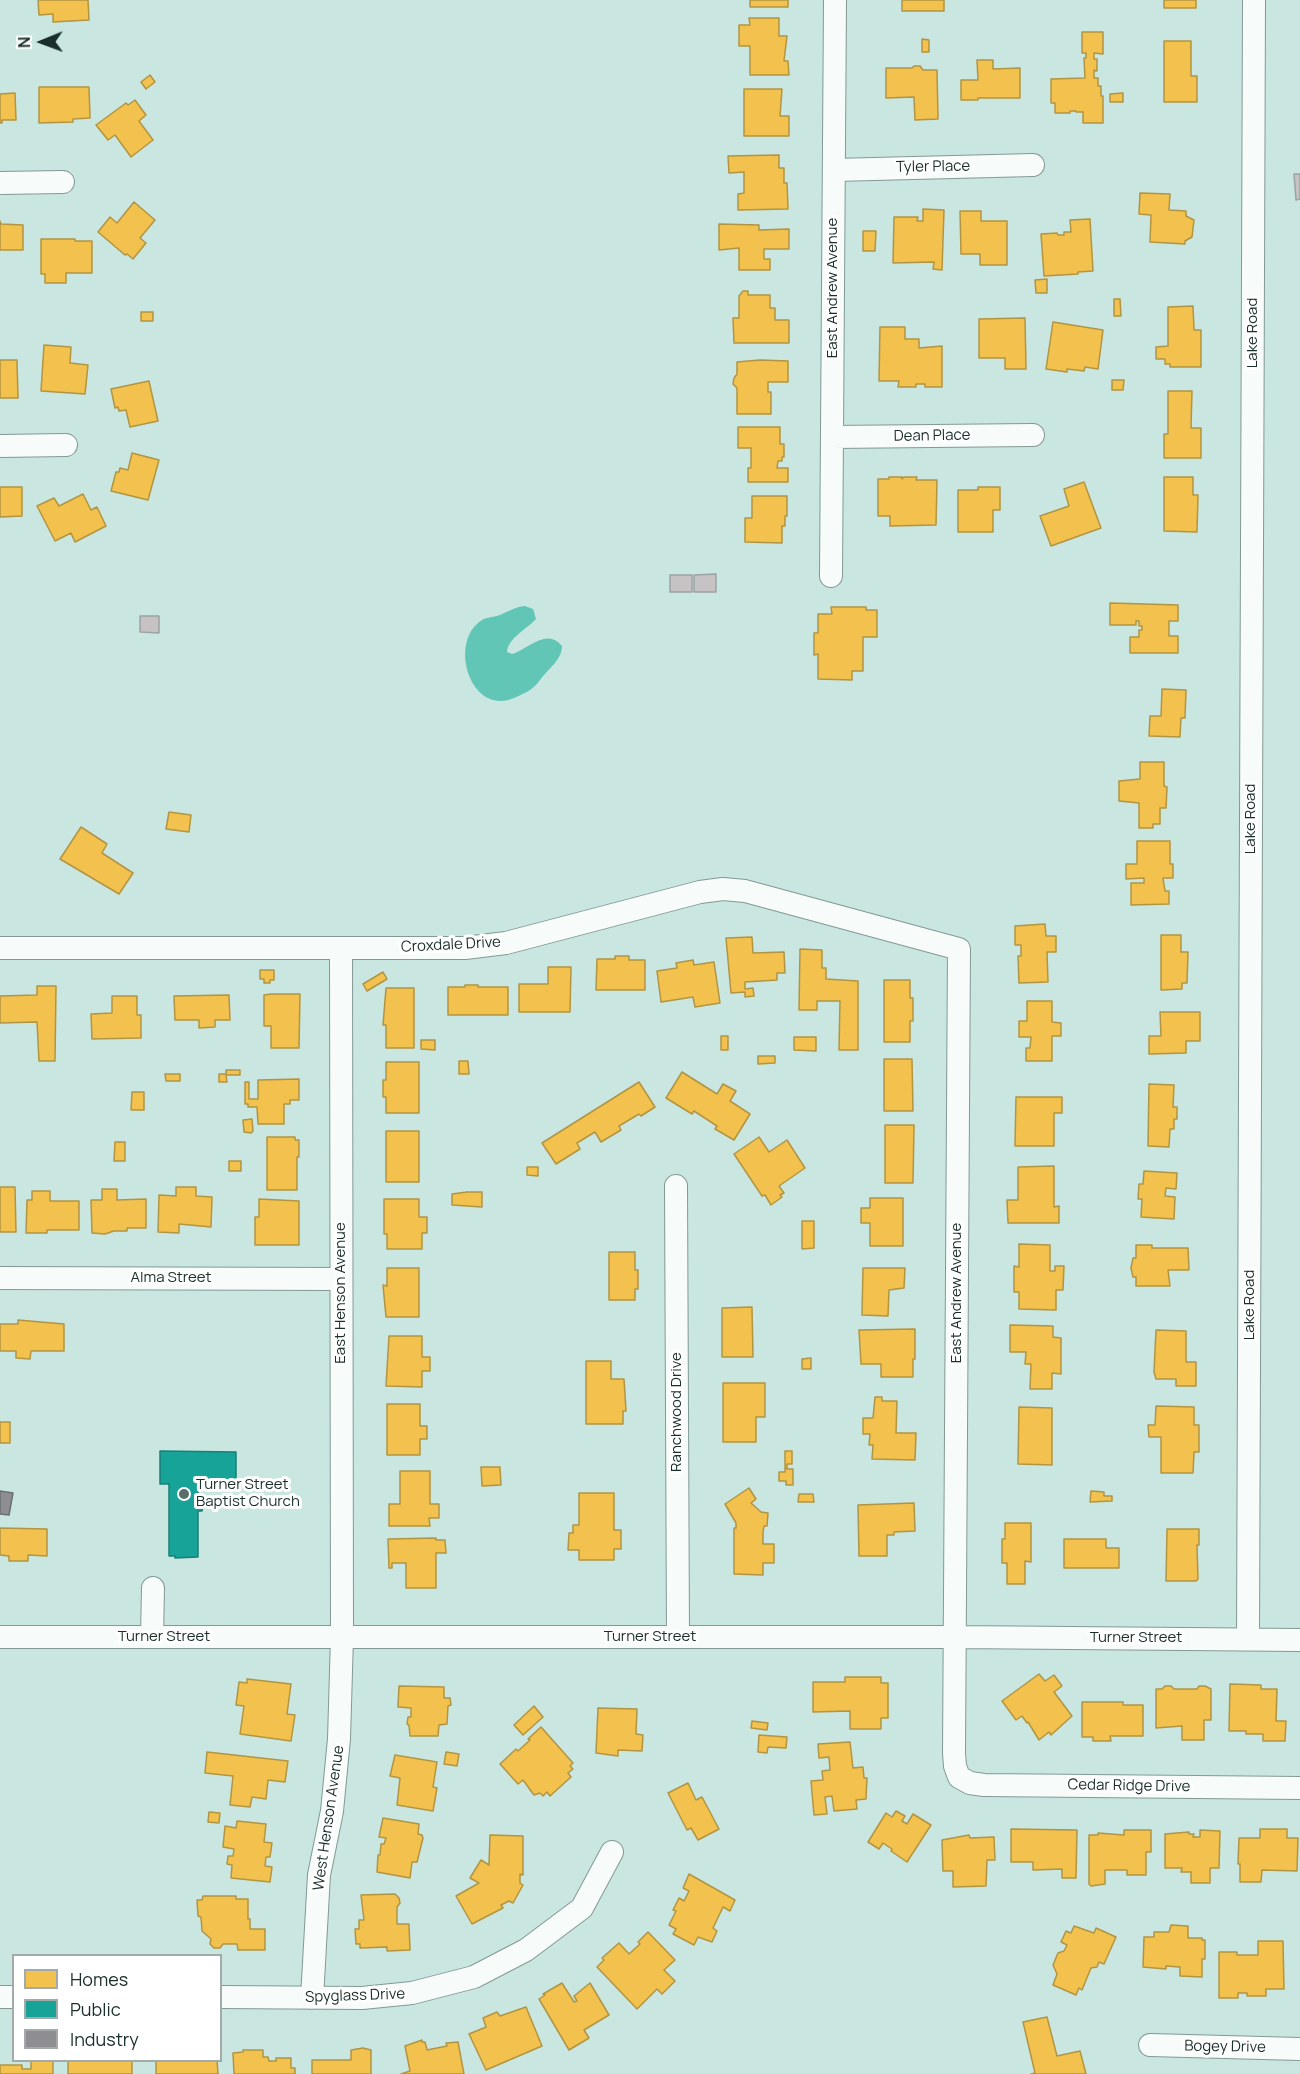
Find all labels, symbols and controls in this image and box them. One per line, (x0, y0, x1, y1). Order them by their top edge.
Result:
north arrow (12, 12, 72, 72)
text: N (13, 36, 35, 48)
street label: Tyler Place (896, 157, 970, 177)
street label: East Andrew Avenue (824, 218, 842, 358)
street label: Lake Road (1244, 298, 1262, 368)
street label: Dean Place (894, 426, 970, 446)
street label: Lake Road (1242, 784, 1260, 854)
street label: Croxdale Drive (401, 933, 501, 957)
street label: East Henson Avenue (332, 1222, 350, 1364)
street label: East Andrew Avenue (948, 1223, 966, 1363)
street label: Alma Street (130, 1269, 212, 1287)
street label: Lake Road (1241, 1270, 1259, 1340)
street label: Ranchwood Drive (668, 1352, 686, 1472)
place label: Turner Street Baptist Church (196, 1476, 300, 1511)
marker: Turner Street Baptist Church (177, 1487, 191, 1501)
street label: Turner Street (118, 1628, 210, 1646)
street label: Turner Street (604, 1628, 696, 1646)
street label: Turner Street (1090, 1629, 1182, 1647)
street label: West Henson Avenue (310, 1744, 348, 1892)
street label: Cedar Ridge Drive (1068, 1776, 1190, 1796)
legend (12, 1954, 222, 2062)
text: Homes (70, 1967, 128, 1991)
street label: Spyglass Drive (305, 1985, 405, 2007)
text: Public (70, 1997, 121, 2021)
text: Industry (70, 2027, 139, 2051)
street label: Bogey Drive (1184, 2037, 1266, 2057)

